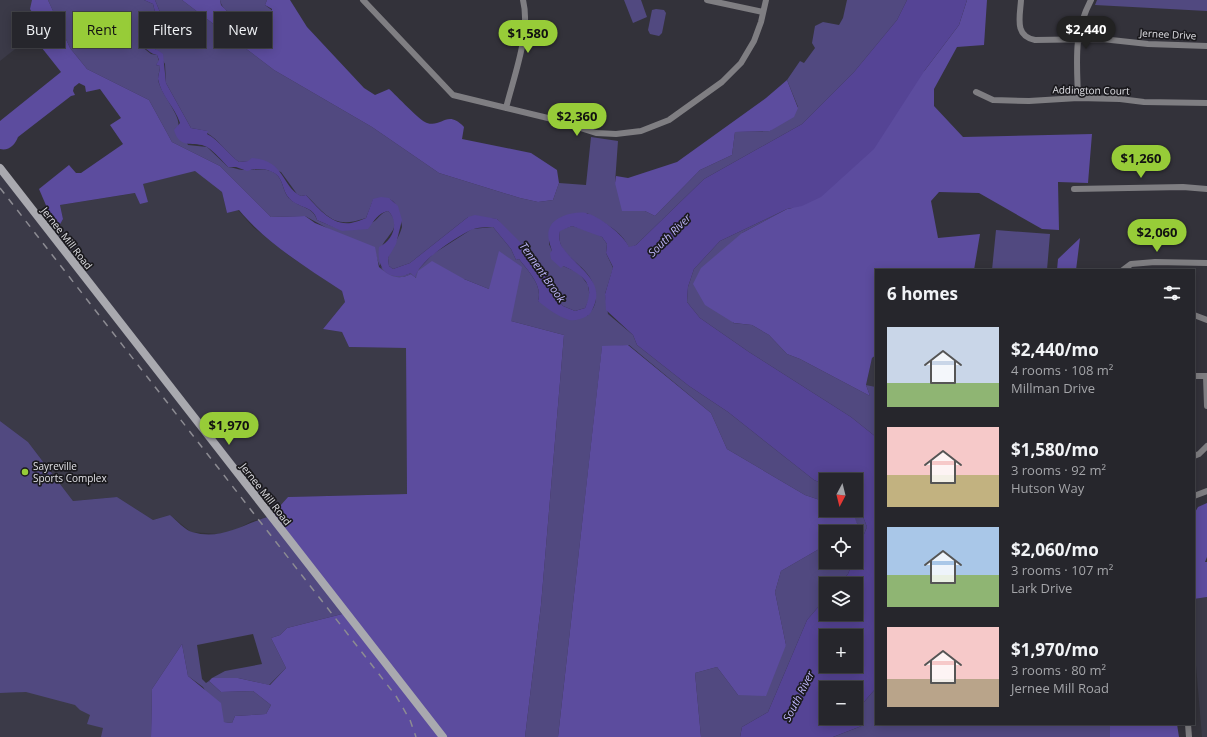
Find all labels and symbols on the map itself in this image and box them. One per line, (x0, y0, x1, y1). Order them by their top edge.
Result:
pin: $2,440 (1053, 16, 1119, 50)
pin: $1,580 (495, 20, 561, 54)
street label: Jernee Drive (1138, 25, 1197, 42)
street label: Addington Court (1052, 82, 1130, 98)
pin: $2,360 (544, 103, 610, 137)
pin: $1,260 (1108, 145, 1174, 179)
street label: Jernee Mill Road (38, 203, 96, 272)
water label: South River (644, 210, 694, 260)
pin: $2,060 (1124, 219, 1190, 253)
water label: Tennent Brook (517, 239, 570, 306)
pin: $1,970 (196, 412, 262, 446)
place label: Sayreville Sports Complex (33, 459, 107, 485)
street label: Jernee Mill Road (237, 459, 295, 528)
marker: Sayreville Sports Complex (20, 467, 30, 477)
north arrow (819, 473, 863, 517)
water label: South River (779, 668, 817, 724)

